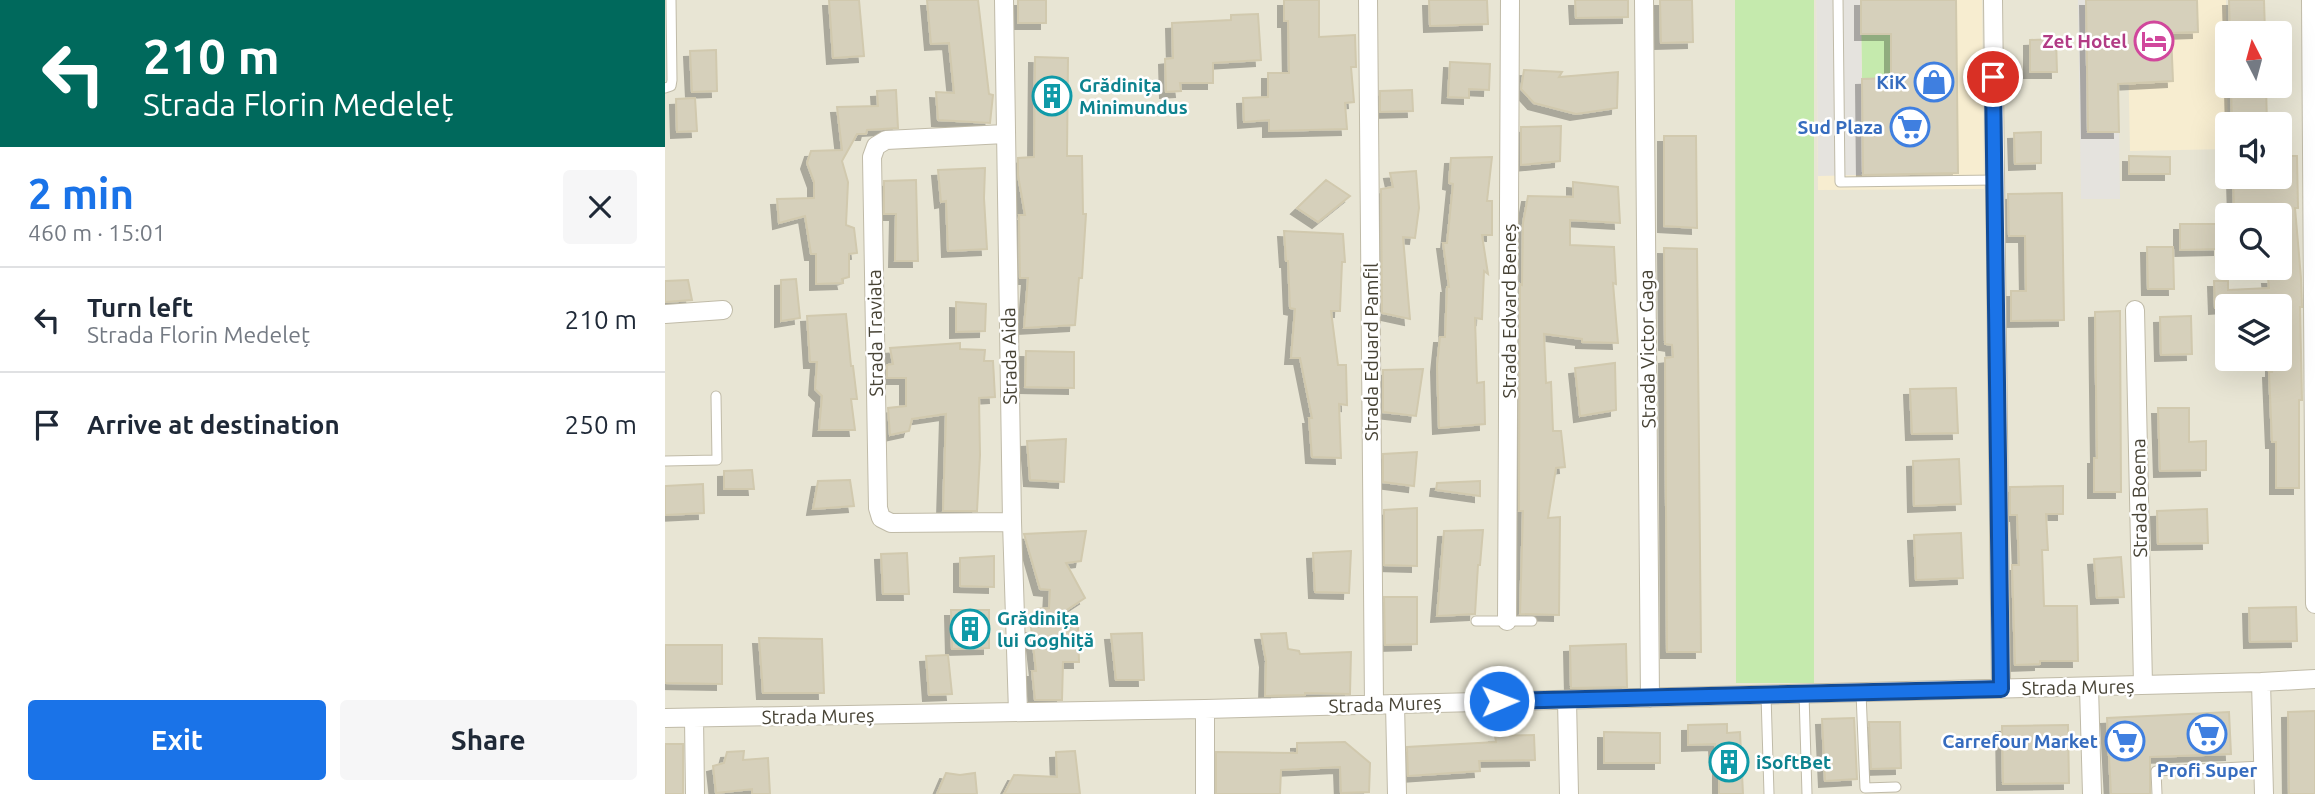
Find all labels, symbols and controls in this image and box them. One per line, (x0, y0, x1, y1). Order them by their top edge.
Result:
hotel icon: Zet Hotel (2133, 20, 2175, 62)
north arrow (2215, 21, 2293, 98)
map controls (2215, 21, 2292, 371)
icon: left (28, 28, 119, 119)
text: 210 m (143, 28, 280, 83)
place label: Zet Hotel (2042, 30, 2127, 52)
pin (1963, 47, 2023, 107)
icon: arrive (1974, 58, 2012, 96)
shop icon: KiK (1913, 61, 1955, 103)
place label: KiK (1876, 71, 1907, 93)
place label: Grădinița Minimundus (1079, 74, 1188, 118)
building icon: Grădinița Minimundus (1031, 75, 1073, 117)
text: Strada Florin Medeleț (143, 86, 453, 122)
supermarket icon: Sud Plaza (1889, 106, 1931, 148)
button: sound (2215, 112, 2292, 189)
place label: Sud Plaza (1797, 116, 1883, 138)
text: 2 min (28, 170, 134, 217)
button: close (563, 170, 637, 244)
button: search (2215, 203, 2292, 280)
text: 460 m · 15:01 (28, 220, 166, 245)
street label: Strada Edvard Beneș (1498, 223, 1520, 399)
street label: Strada Eduard Pamfil (1360, 263, 1382, 441)
street label: Strada Traviata (863, 269, 887, 397)
street label: Strada Victor Gaga (1635, 269, 1659, 429)
text: Turn left (87, 293, 193, 322)
button: layers (2215, 294, 2292, 371)
icon: left (28, 301, 66, 339)
text: 210 m (565, 305, 637, 334)
street label: Strada Aida (997, 307, 1021, 405)
text: Strada Florin Medeleț (87, 322, 310, 347)
icon: arrive (28, 406, 66, 444)
text: Arrive at destination (87, 410, 340, 439)
text: 250 m (565, 410, 637, 439)
street label: Strada Boema (2127, 438, 2151, 558)
place label: Grădinița lui Goghiță (997, 607, 1094, 651)
building icon: Grădinița lui Goghiță (949, 608, 991, 650)
position arrow (1462, 664, 1536, 738)
street label: Strada Mureș (2021, 675, 2135, 699)
street label: Strada Mureș (1328, 691, 1442, 717)
button: Exit (28, 700, 326, 780)
button: Share (340, 700, 637, 780)
street label: Strada Mureș (761, 704, 875, 728)
supermarket icon: Profi Super (2186, 713, 2228, 755)
supermarket icon: Carrefour Market (2104, 720, 2146, 762)
place label: Carrefour Market (1942, 730, 2098, 752)
building icon: iSoftBet (1708, 741, 1750, 783)
place label: iSoftBet (1756, 751, 1831, 773)
place label: Profi Super (2157, 759, 2258, 781)

